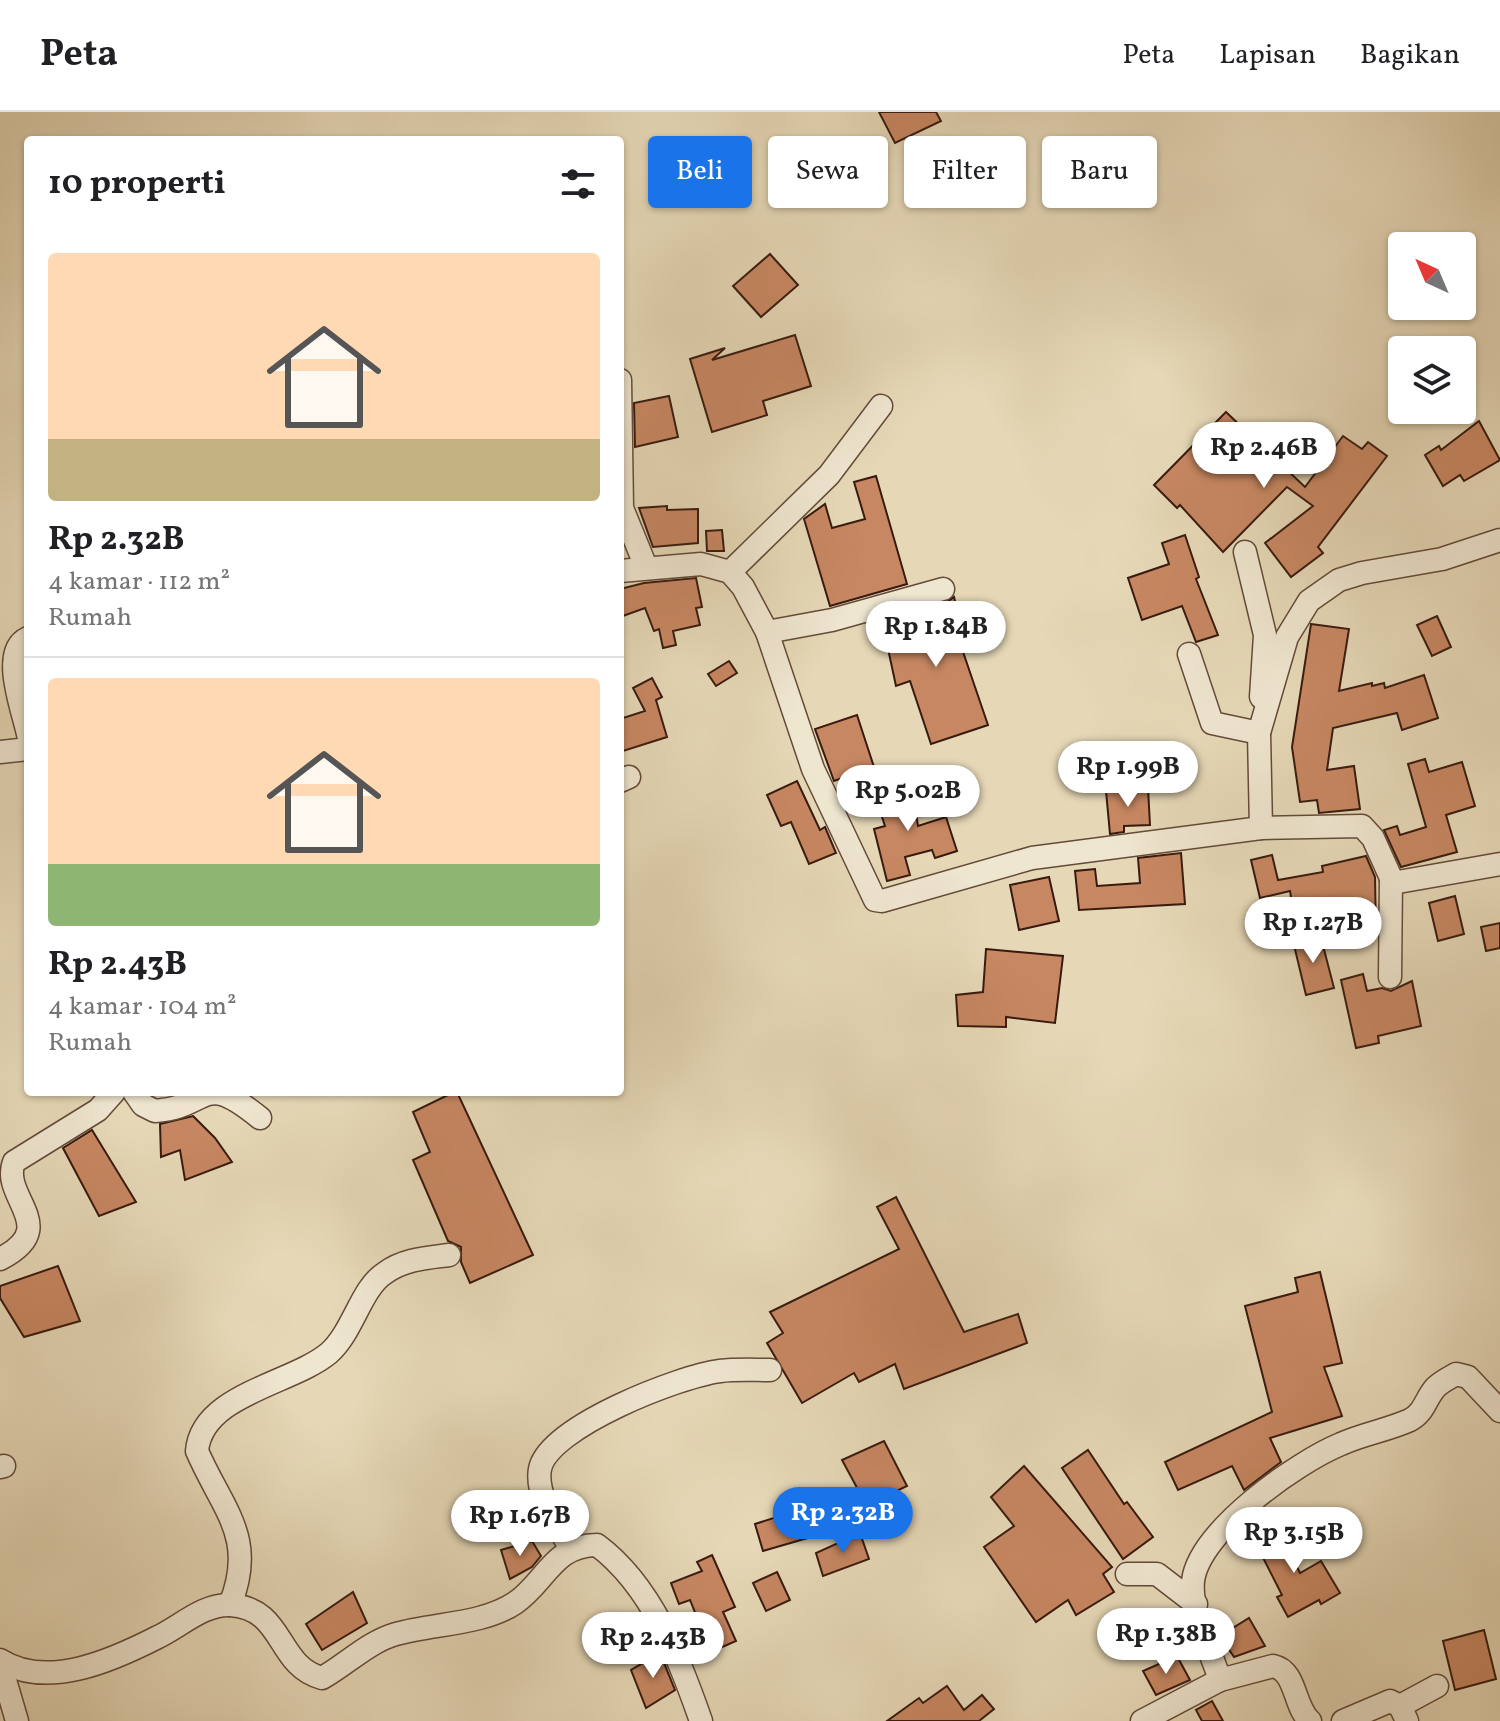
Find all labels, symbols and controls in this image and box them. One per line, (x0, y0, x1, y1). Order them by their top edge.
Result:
text: Peta (40, 29, 118, 82)
text: Peta (1122, 36, 1175, 75)
text: Lapisan (1219, 36, 1316, 75)
text: Bagikan (1360, 36, 1460, 75)
chip: Beli (648, 136, 752, 208)
chip: Sewa (768, 136, 888, 208)
chip: Filter (904, 136, 1026, 208)
chip: Baru (1042, 136, 1157, 208)
text: 10 properti (48, 161, 226, 208)
icon: filters (556, 162, 600, 206)
north arrow (1388, 232, 1476, 320)
map controls (1388, 232, 1476, 424)
icon: home (252, 305, 396, 449)
button: layers (1388, 336, 1476, 424)
pin: Rp 2.46B (1181, 422, 1347, 490)
text: Rp 2.46B (1210, 430, 1318, 466)
text: Rp 2.32B (48, 517, 185, 564)
text: 4 kamar · 112 m² (48, 564, 230, 600)
text: Rumah (48, 600, 132, 636)
pin: Rp 1.84B (853, 601, 1019, 669)
text: Rp 1.84B (884, 609, 988, 645)
icon: home (252, 730, 396, 874)
pin: Rp 1.99B (1045, 741, 1211, 809)
text: Rp 1.99B (1076, 749, 1180, 785)
pin: Rp 5.02B (825, 765, 991, 833)
text: Rp 5.02B (855, 773, 961, 809)
pin: Rp 1.27B (1230, 897, 1396, 965)
text: Rp 1.27B (1263, 905, 1363, 941)
text: Rp 2.43B (48, 942, 187, 989)
text: 4 kamar · 104 m² (48, 989, 237, 1025)
text: Rumah (48, 1025, 132, 1061)
pin: Rp 2.32B (760, 1487, 926, 1555)
pin: Rp 1.67B (437, 1490, 603, 1558)
text: Rp 2.32B (791, 1495, 895, 1531)
text: Rp 1.67B (469, 1498, 571, 1534)
pin: Rp 3.15B (1211, 1507, 1377, 1575)
text: Rp 3.15B (1244, 1515, 1344, 1551)
pin: Rp 1.38B (1083, 1608, 1249, 1676)
pin: Rp 2.43B (570, 1612, 736, 1680)
text: Rp 1.38B (1115, 1616, 1217, 1652)
text: Rp 2.43B (600, 1620, 706, 1656)

